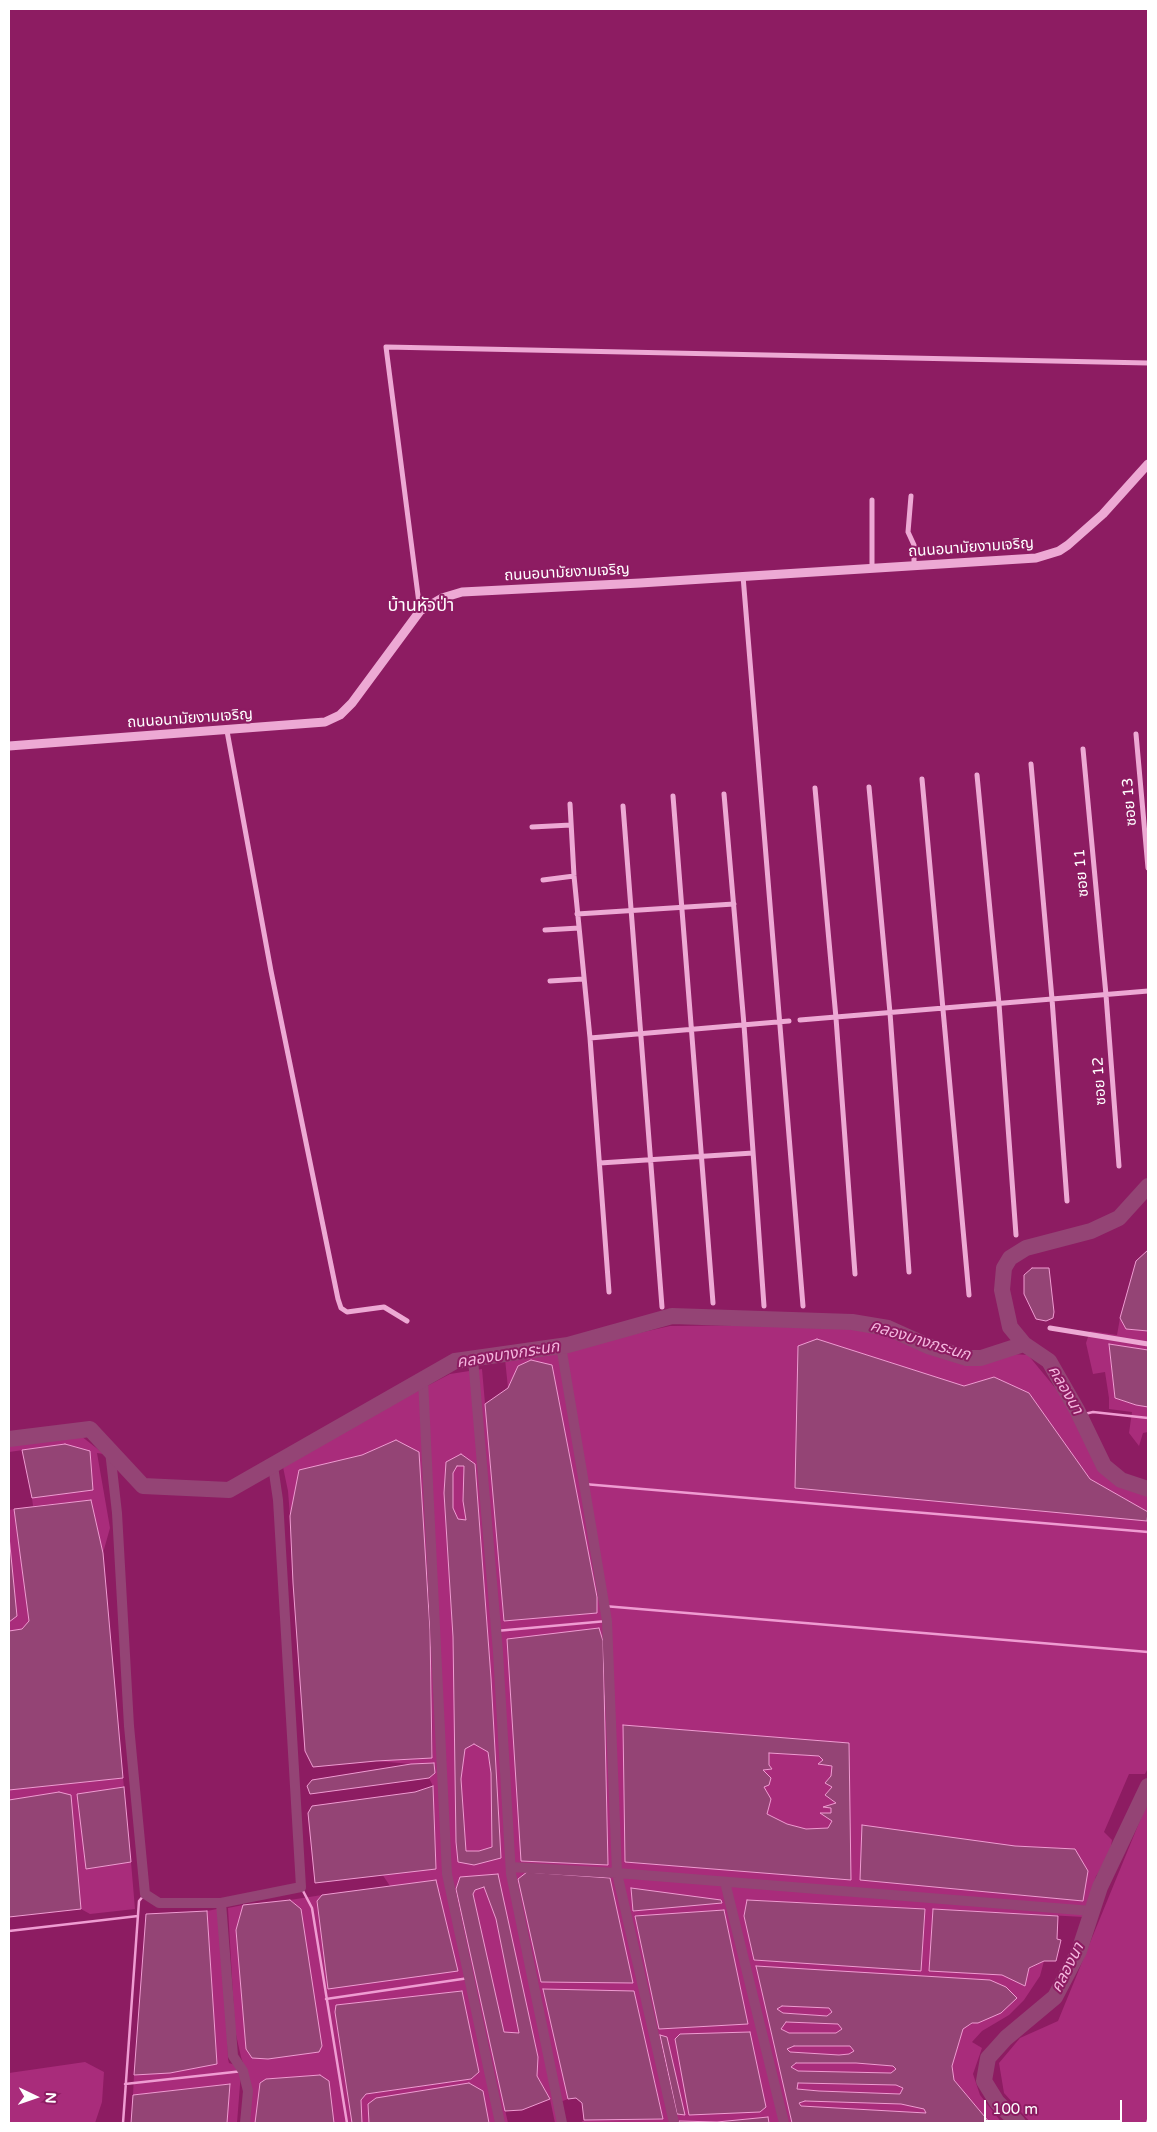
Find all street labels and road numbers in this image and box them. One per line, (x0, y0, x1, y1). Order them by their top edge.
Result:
street label: ถนนอนามัยงามเจริญ (908, 535, 1034, 561)
street label: ถนนอนามัยงามเจริญ (504, 561, 630, 585)
street label: ถนนอนามัยงามเจริญ (127, 706, 253, 732)
street label: ซอย 13 (1119, 777, 1141, 827)
street label: ซอย 11 (1071, 848, 1093, 898)
street label: ซอย 12 (1089, 1056, 1111, 1106)

